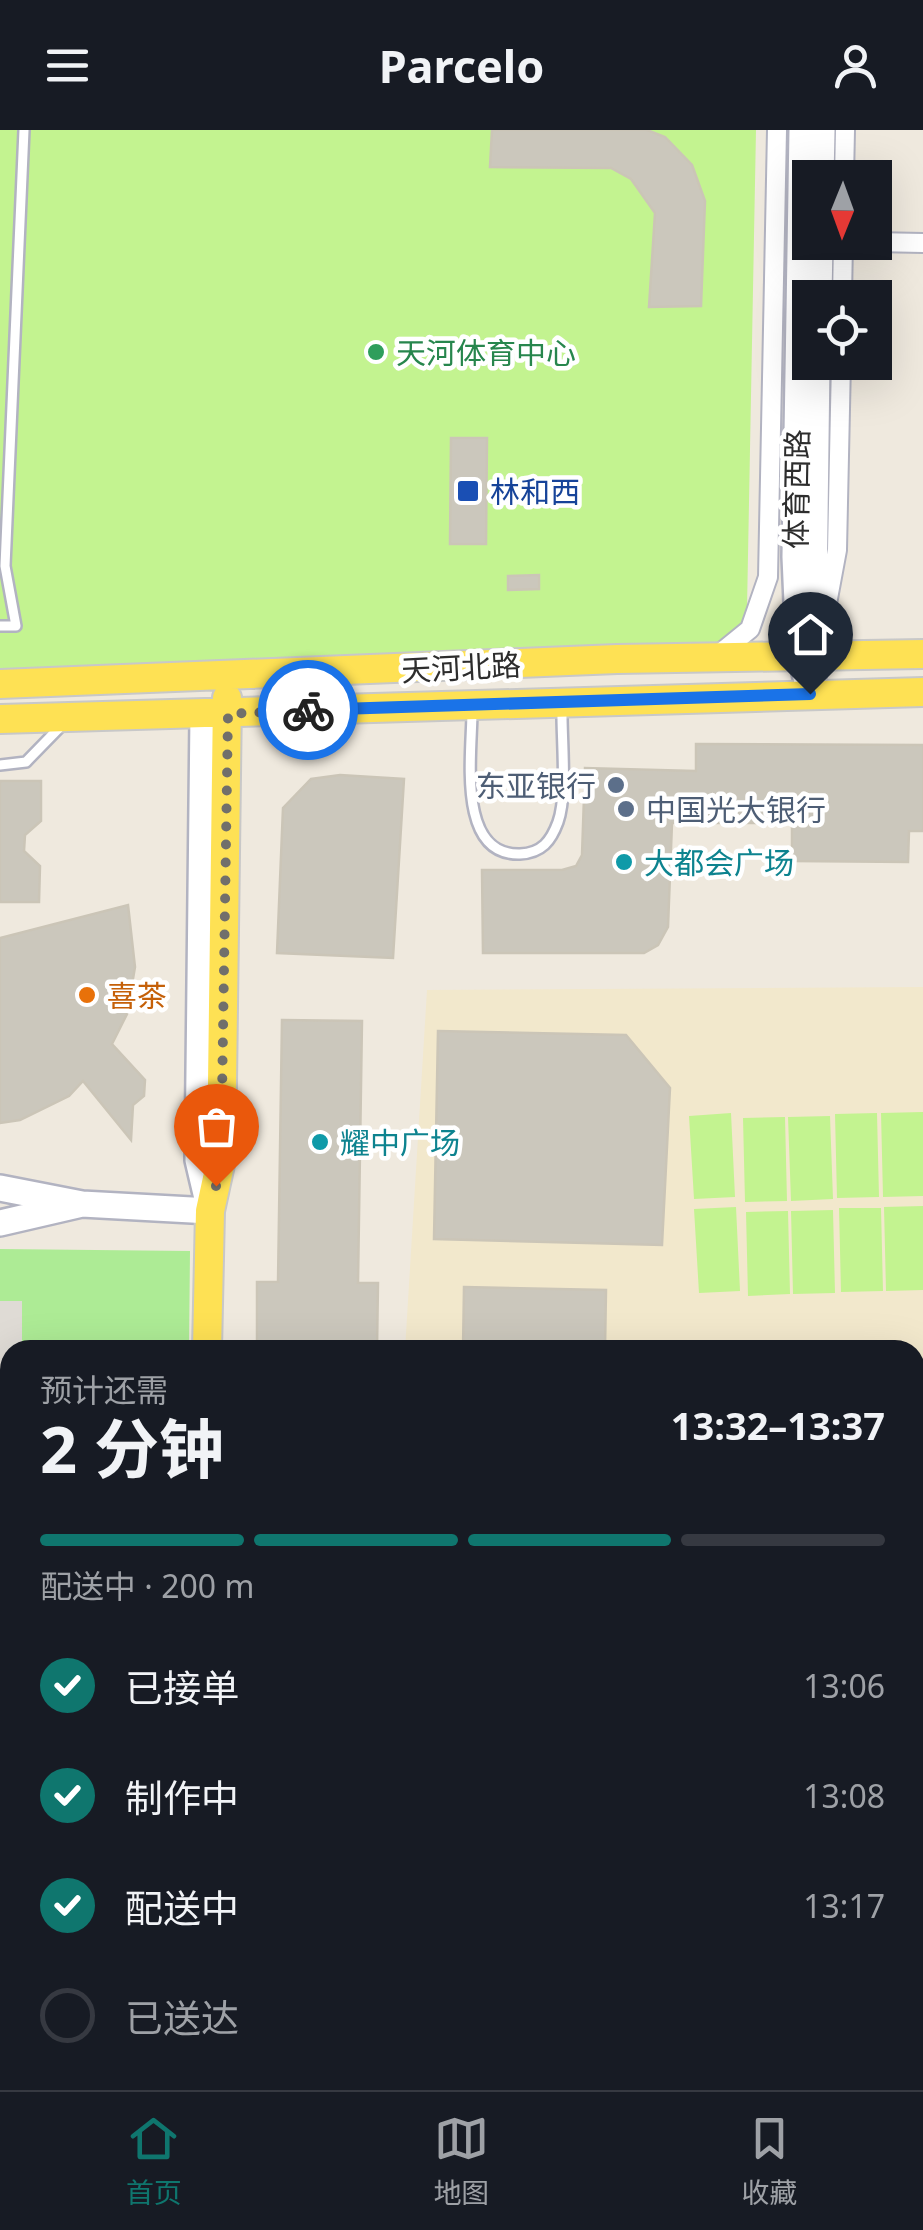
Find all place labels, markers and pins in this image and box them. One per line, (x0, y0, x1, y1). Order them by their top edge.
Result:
place label: 天河体育中心 (396, 332, 576, 373)
marker: 天河体育中心 (365, 341, 387, 363)
place label: 林和西 (490, 471, 580, 512)
marker: 林和西 (455, 478, 481, 504)
pin (768, 592, 853, 695)
place label: 东亚银行 (476, 765, 596, 806)
marker: 东亚银行 (605, 774, 627, 796)
place label: 中国光大银行 (646, 789, 826, 830)
marker: 中国光大银行 (615, 798, 637, 820)
place label: 大都会广场 (644, 842, 794, 883)
marker: 大都会广场 (613, 851, 635, 873)
place label: 喜茶 (107, 975, 167, 1016)
marker: 喜茶 (76, 984, 98, 1006)
pin (174, 1084, 259, 1187)
place label: 耀中广场 (340, 1122, 460, 1163)
marker: 耀中广场 (309, 1131, 331, 1153)

